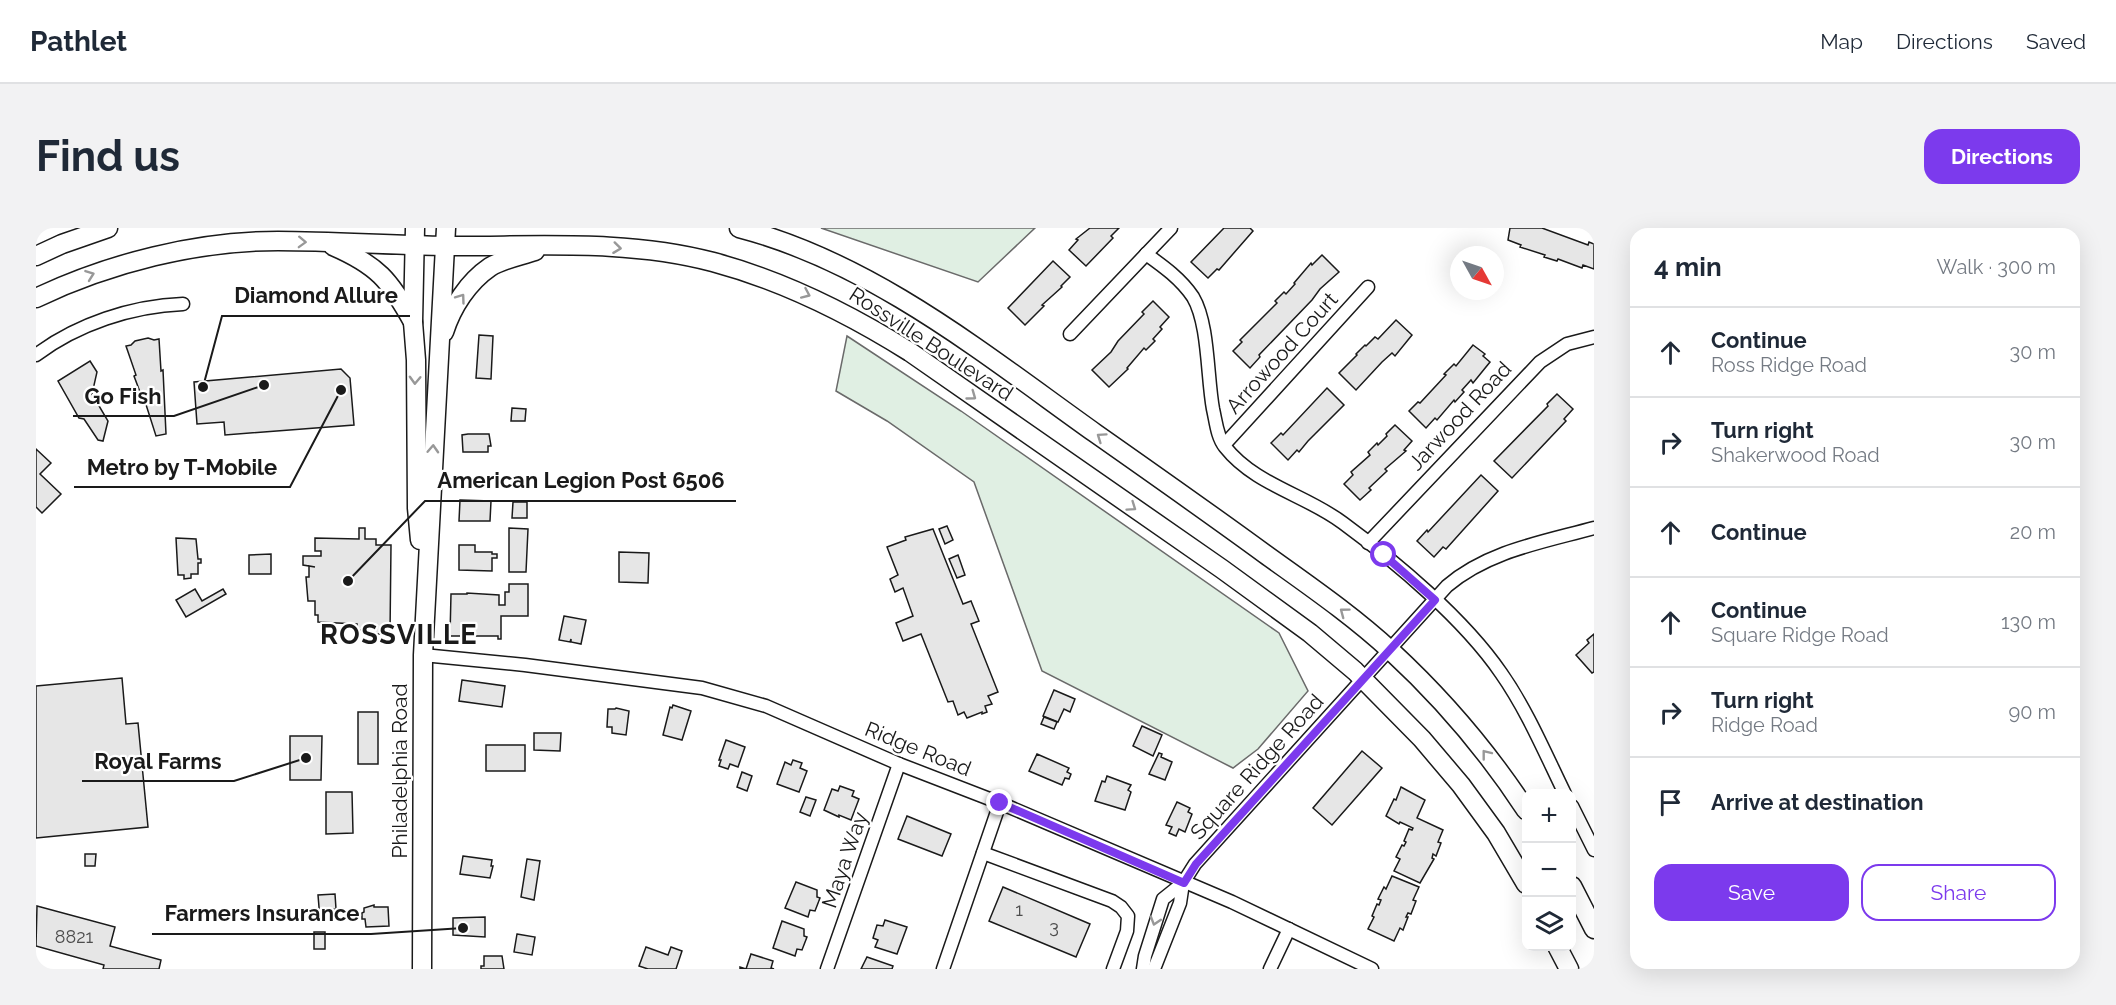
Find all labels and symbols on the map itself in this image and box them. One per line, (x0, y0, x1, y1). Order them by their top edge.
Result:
one-way arrow (297, 235, 306, 248)
one-way arrow (613, 241, 622, 254)
north arrow (1450, 246, 1504, 300)
one-way arrow (84, 270, 95, 283)
callout: Diamond Allure (222, 276, 410, 316)
street label: Rossville Boulevard (845, 281, 1018, 406)
text: Diamond Allure (234, 282, 398, 308)
one-way arrow (799, 287, 810, 299)
street label: Arrowood Court (1221, 287, 1343, 418)
one-way arrow (454, 293, 465, 304)
street label: Jarwood Road (1403, 356, 1516, 475)
callout: Go Fish (73, 376, 174, 416)
one-way arrow (409, 376, 422, 385)
text: Go Fish (85, 383, 161, 409)
one-way arrow (965, 389, 976, 400)
one-way arrow (1097, 433, 1108, 444)
one-way arrow (426, 445, 439, 454)
callout: Metro by T-Mobile (74, 447, 290, 487)
text: Metro by T-Mobile (87, 454, 277, 480)
callout: American Legion Post 6506 (425, 461, 736, 501)
text: American Legion Post 6506 (437, 467, 725, 493)
one-way arrow (1125, 500, 1136, 511)
route start (1370, 541, 1396, 567)
one-way arrow (1340, 609, 1351, 620)
district label: ROSSVILLE (320, 619, 478, 650)
street label: Philadelphia Road (387, 683, 412, 859)
street label: Square Ridge Road (1185, 689, 1328, 844)
street label: Ridge Road (861, 716, 975, 781)
callout: Royal Farms (82, 741, 234, 781)
text: Royal Farms (94, 748, 222, 774)
one-way arrow (1482, 750, 1493, 761)
route end (986, 789, 1012, 815)
street label: Maya Way (816, 809, 873, 911)
callout: Farmers Insurance (152, 894, 371, 934)
house number: 1 (1015, 899, 1023, 920)
text: Farmers Insurance (164, 900, 360, 926)
one-way arrow (1150, 915, 1162, 926)
house number: 3 (1049, 916, 1059, 937)
house number: 8821 (55, 926, 94, 947)

